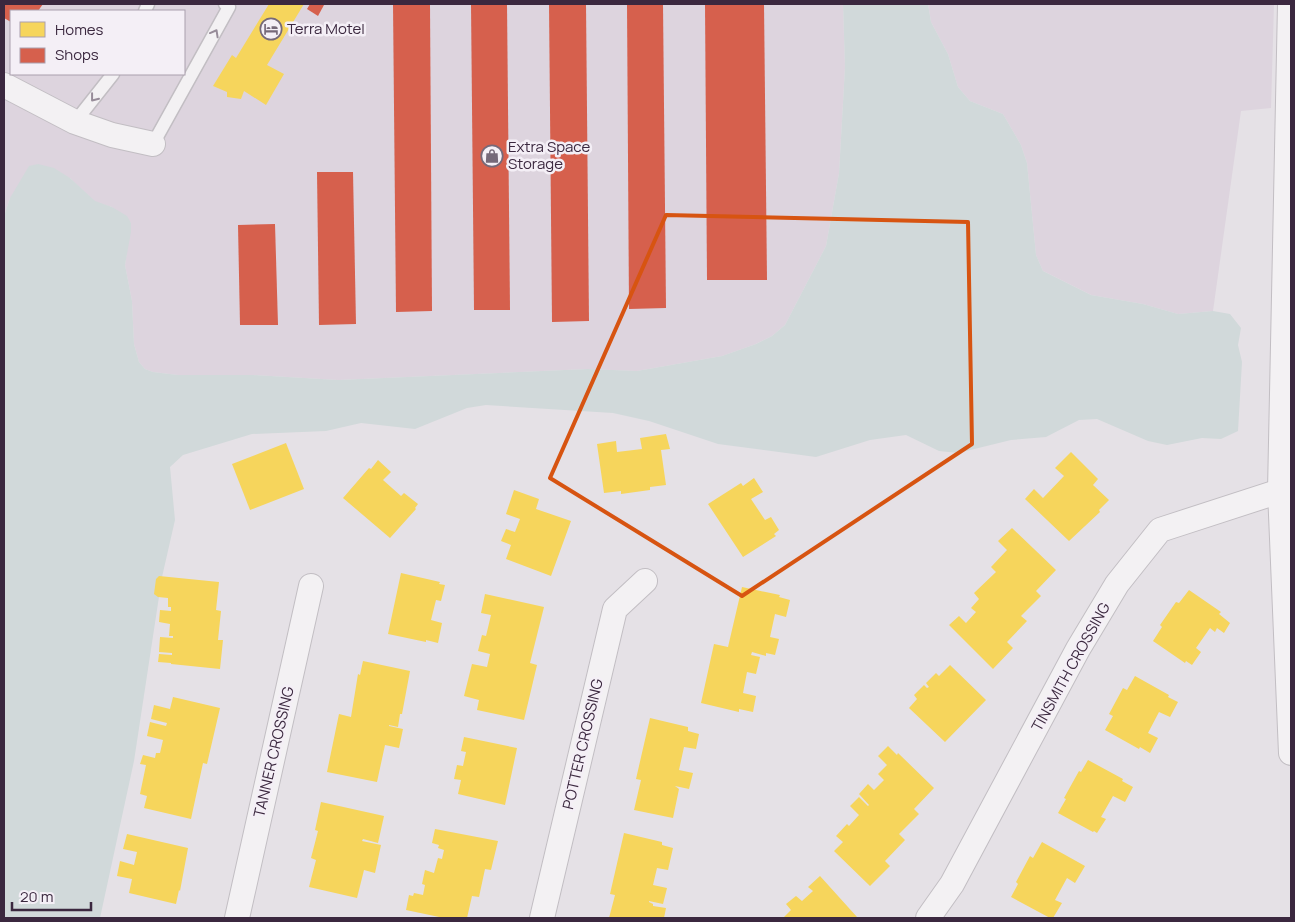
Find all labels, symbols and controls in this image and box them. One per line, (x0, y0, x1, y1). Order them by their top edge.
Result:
legend (10, 10, 185, 75)
hotel icon: Terra Motel (259, 17, 283, 41)
place label: Terra Motel (287, 18, 365, 39)
text: Homes (55, 19, 104, 40)
one-way arrow (208, 29, 218, 38)
text: Shops (55, 44, 99, 65)
one-way arrow (92, 92, 100, 101)
place label: Extra Space Storage (508, 136, 590, 174)
shop icon: Extra Space Storage (480, 144, 504, 168)
street label: TINSMITH CROSSING (1026, 598, 1115, 735)
street label: POTTER CROSSING (557, 676, 608, 811)
street label: TANNER CROSSING (248, 684, 299, 819)
scale bar (12, 880, 91, 912)
text: 20 m (20, 886, 53, 907)

